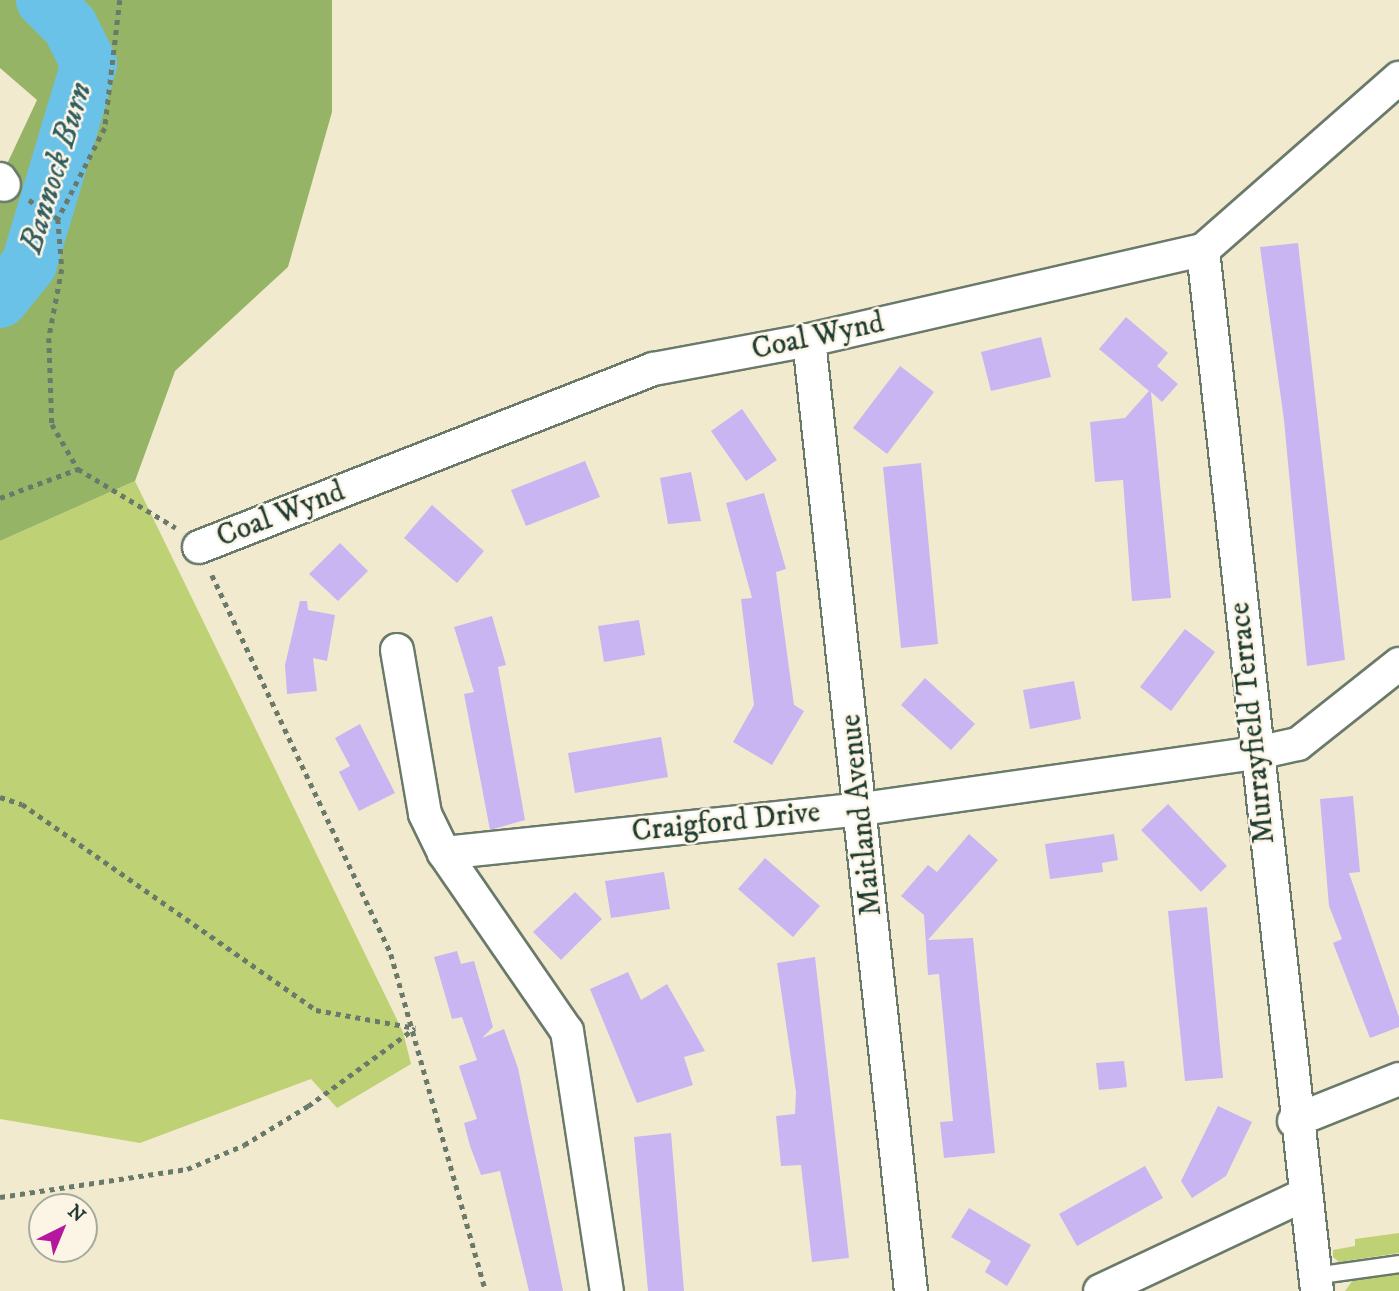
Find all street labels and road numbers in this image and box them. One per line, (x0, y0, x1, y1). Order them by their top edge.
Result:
street label: Coal Wynd (749, 305, 887, 369)
street label: Coal Wynd (212, 474, 350, 556)
street label: Murrayfield Terrace (1222, 600, 1284, 846)
street label: Maitland Avenue (834, 712, 890, 918)
street label: Craigford Drive (630, 795, 822, 851)

